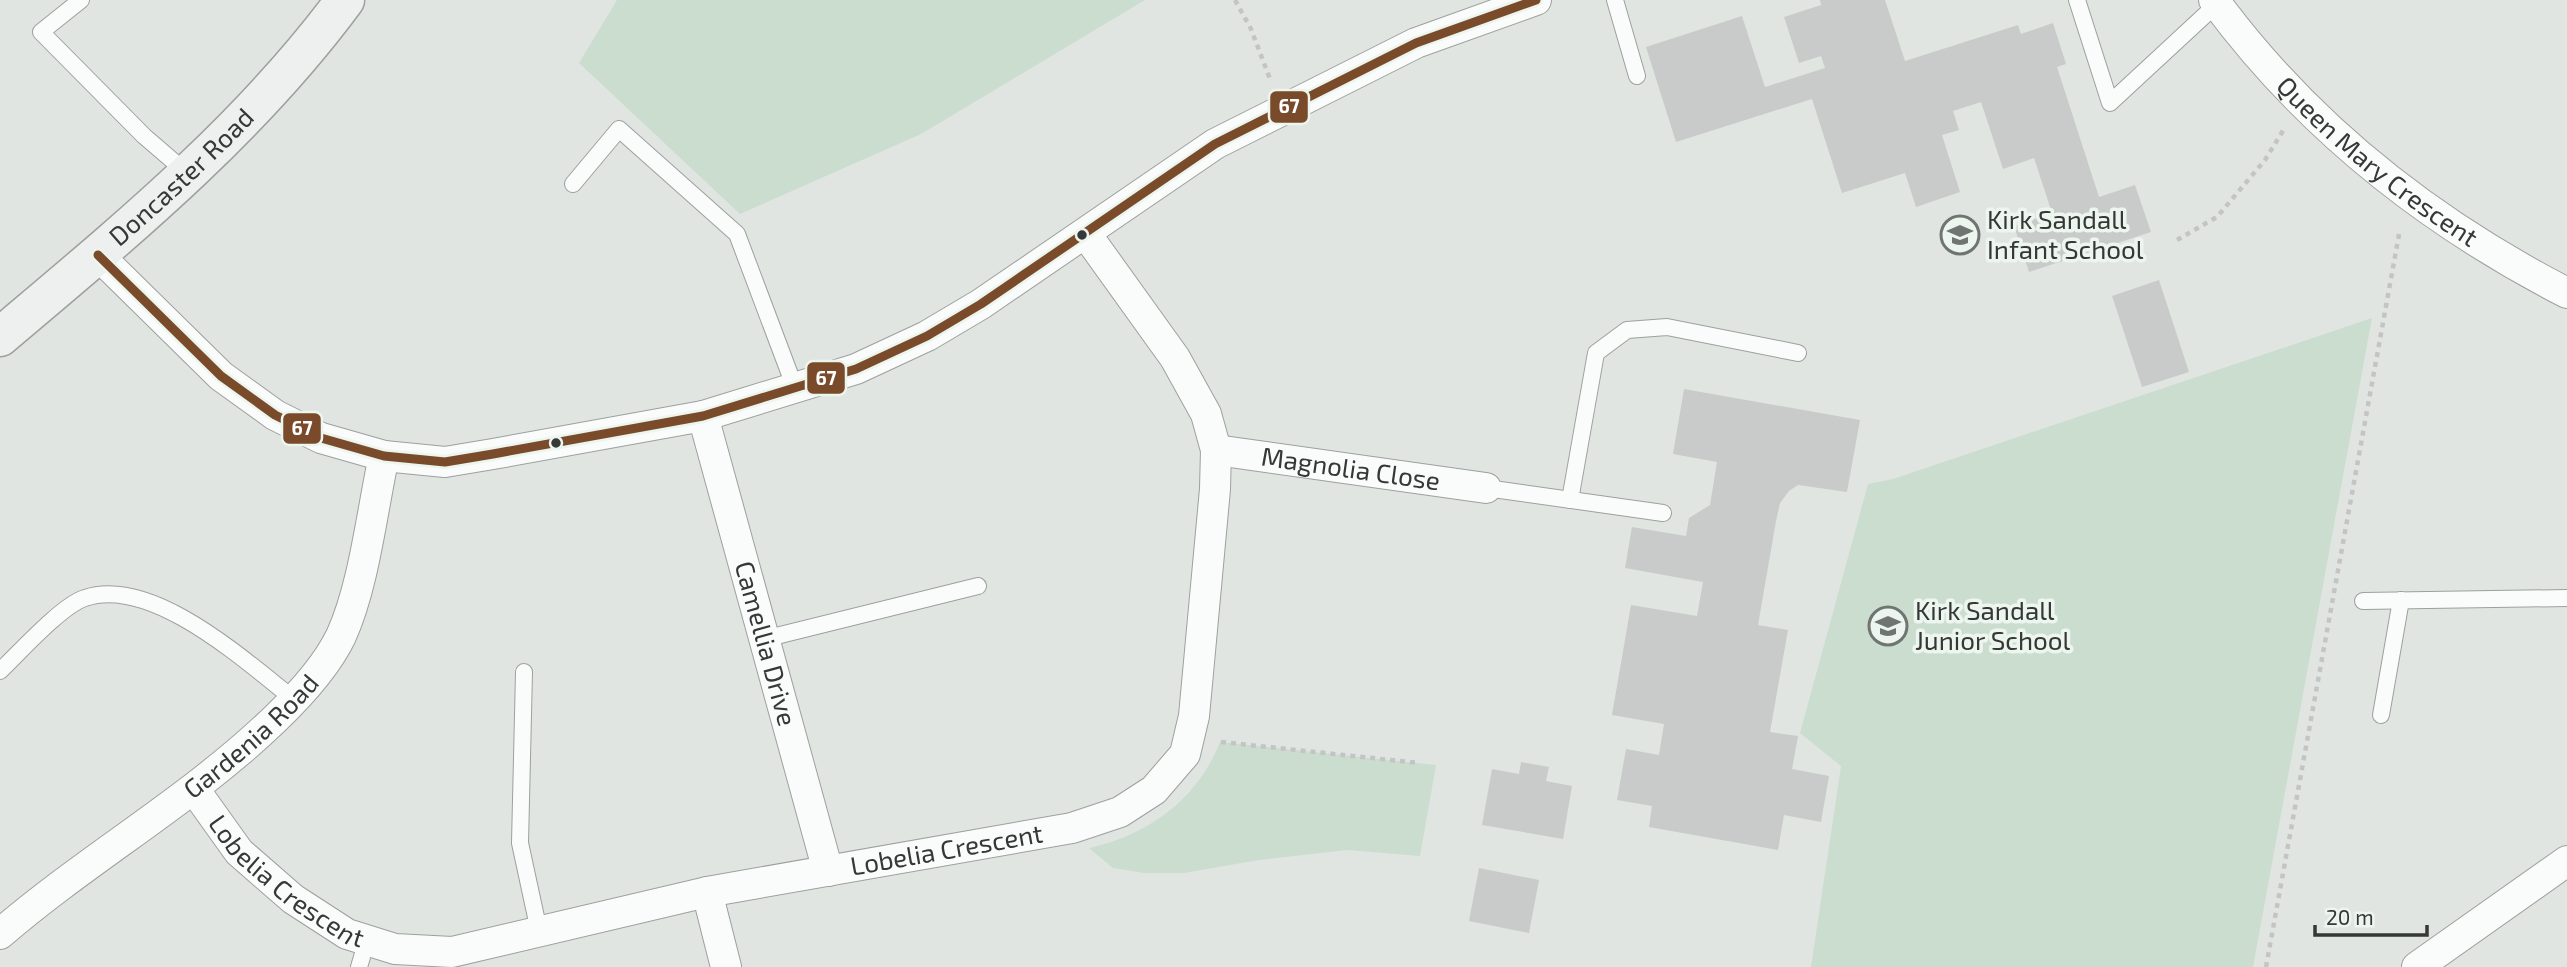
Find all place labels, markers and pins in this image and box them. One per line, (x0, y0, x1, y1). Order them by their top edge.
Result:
place label: Kirk Sandall Infant School (1987, 203, 2144, 264)
school or university icon: Kirk Sandall Infant School (1939, 214, 1981, 256)
unlabelled marker (1075, 228, 1089, 242)
unlabelled marker (549, 436, 563, 450)
place label: Kirk Sandall Junior School (1915, 594, 2071, 655)
school or university icon: Kirk Sandall Junior School (1867, 605, 1909, 647)

